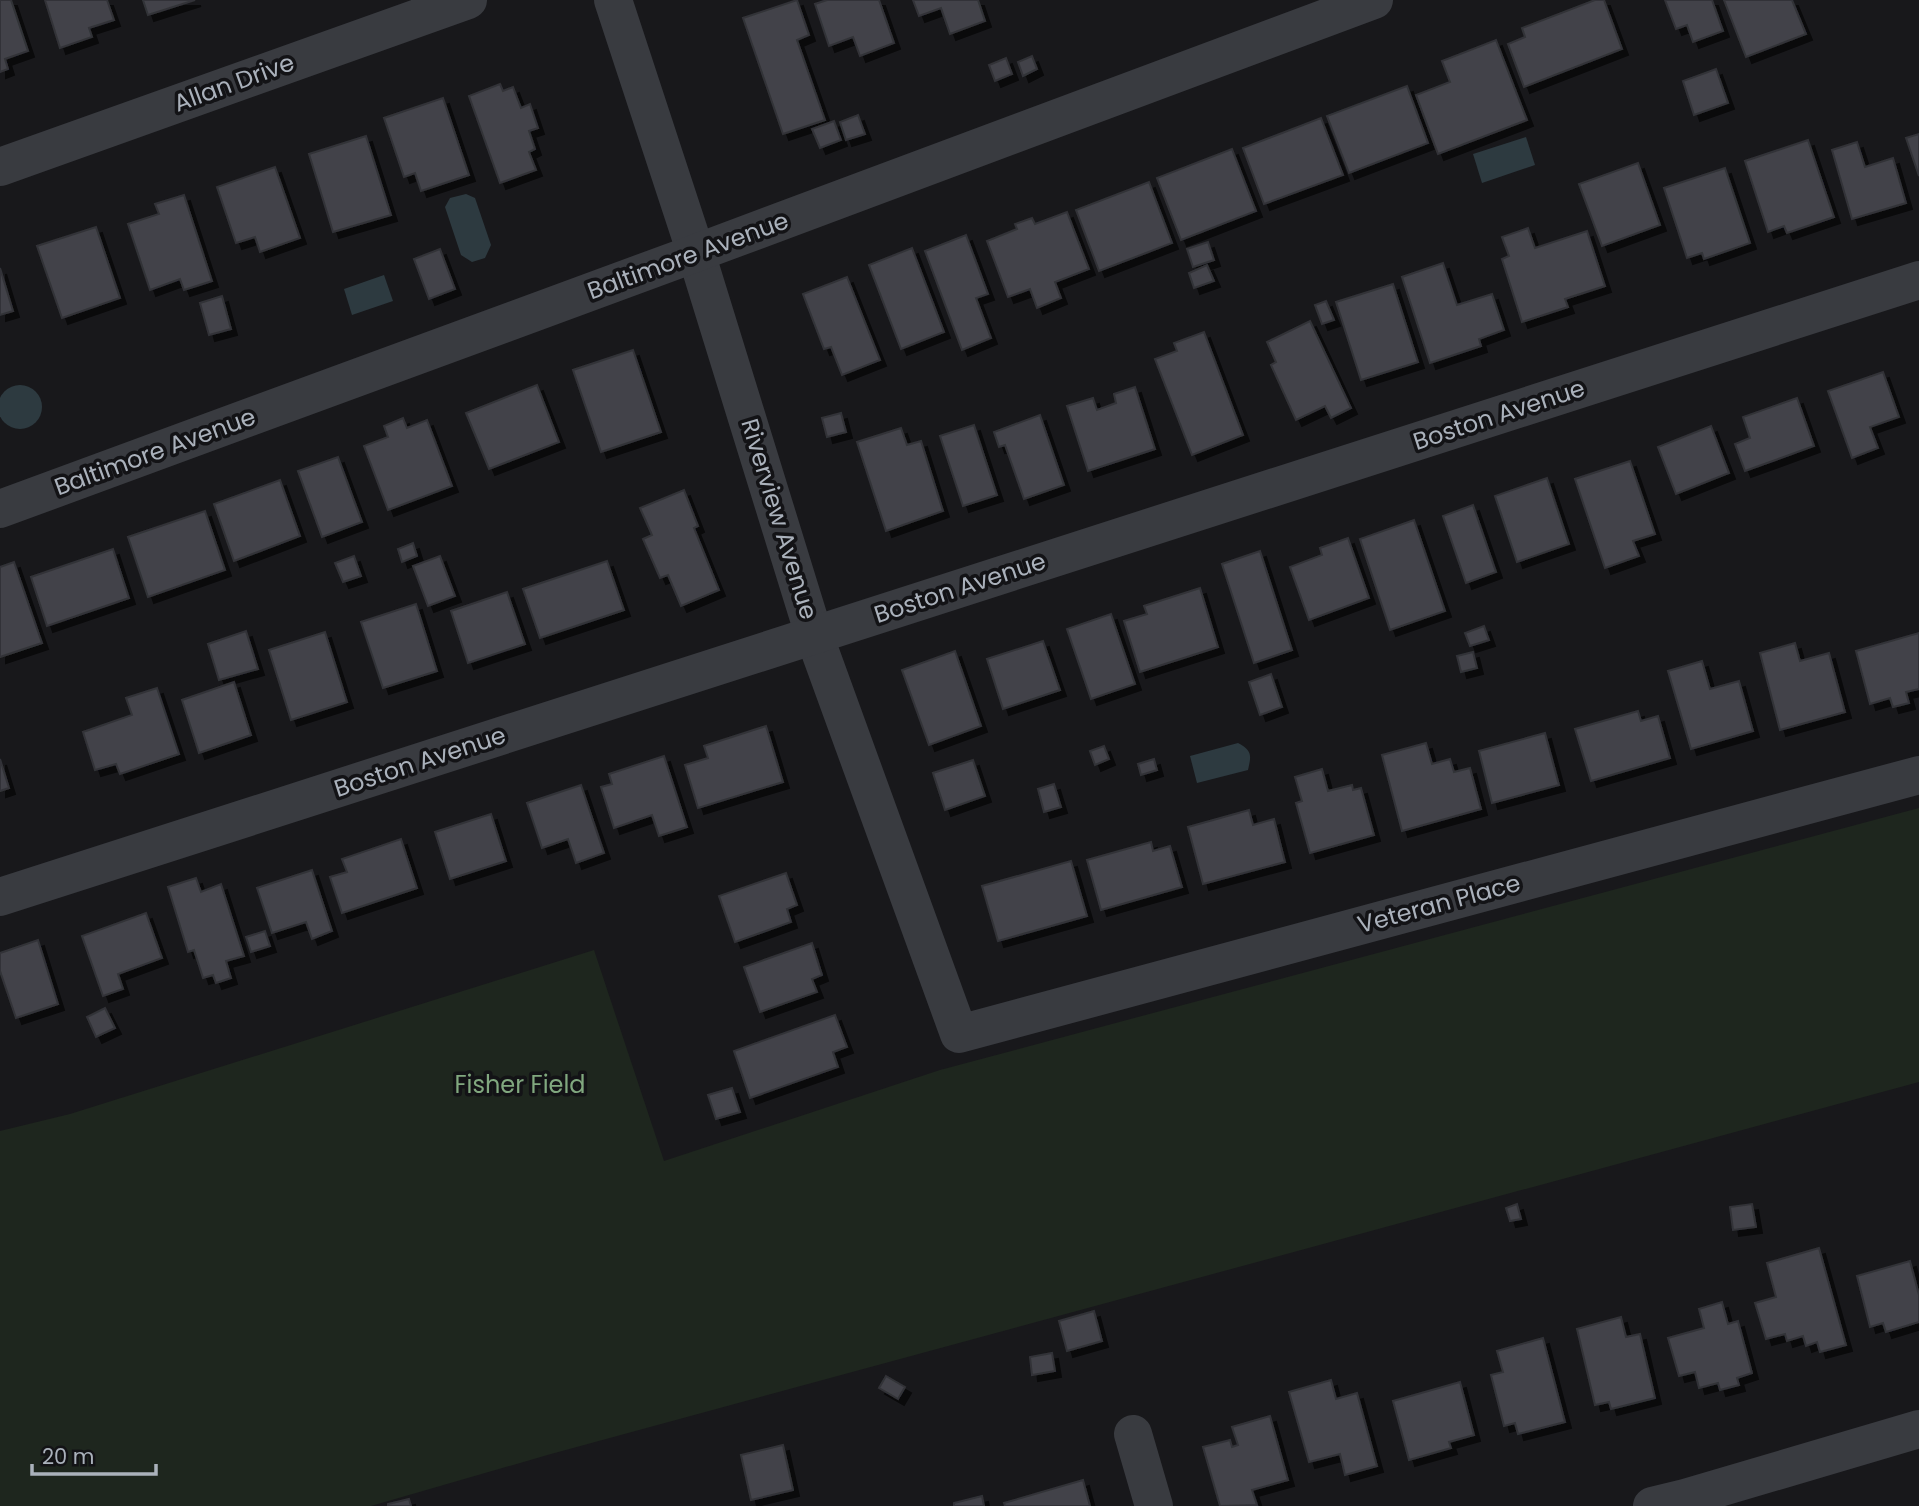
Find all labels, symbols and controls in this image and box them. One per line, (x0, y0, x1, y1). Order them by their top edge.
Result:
street label: Allan Drive (169, 45, 299, 120)
street label: Baltimore Avenue (583, 204, 793, 307)
street label: Boston Avenue (1409, 371, 1589, 458)
street label: Baltimore Avenue (50, 400, 260, 503)
street label: Riverview Avenue (733, 414, 826, 623)
street label: Boston Avenue (870, 544, 1050, 631)
street label: Boston Avenue (330, 718, 510, 805)
street label: Veteran Place (1354, 866, 1524, 941)
park label: Fisher Field (454, 1068, 586, 1101)
scale bar (32, 1432, 156, 1476)
text: 20 m (42, 1442, 95, 1471)

